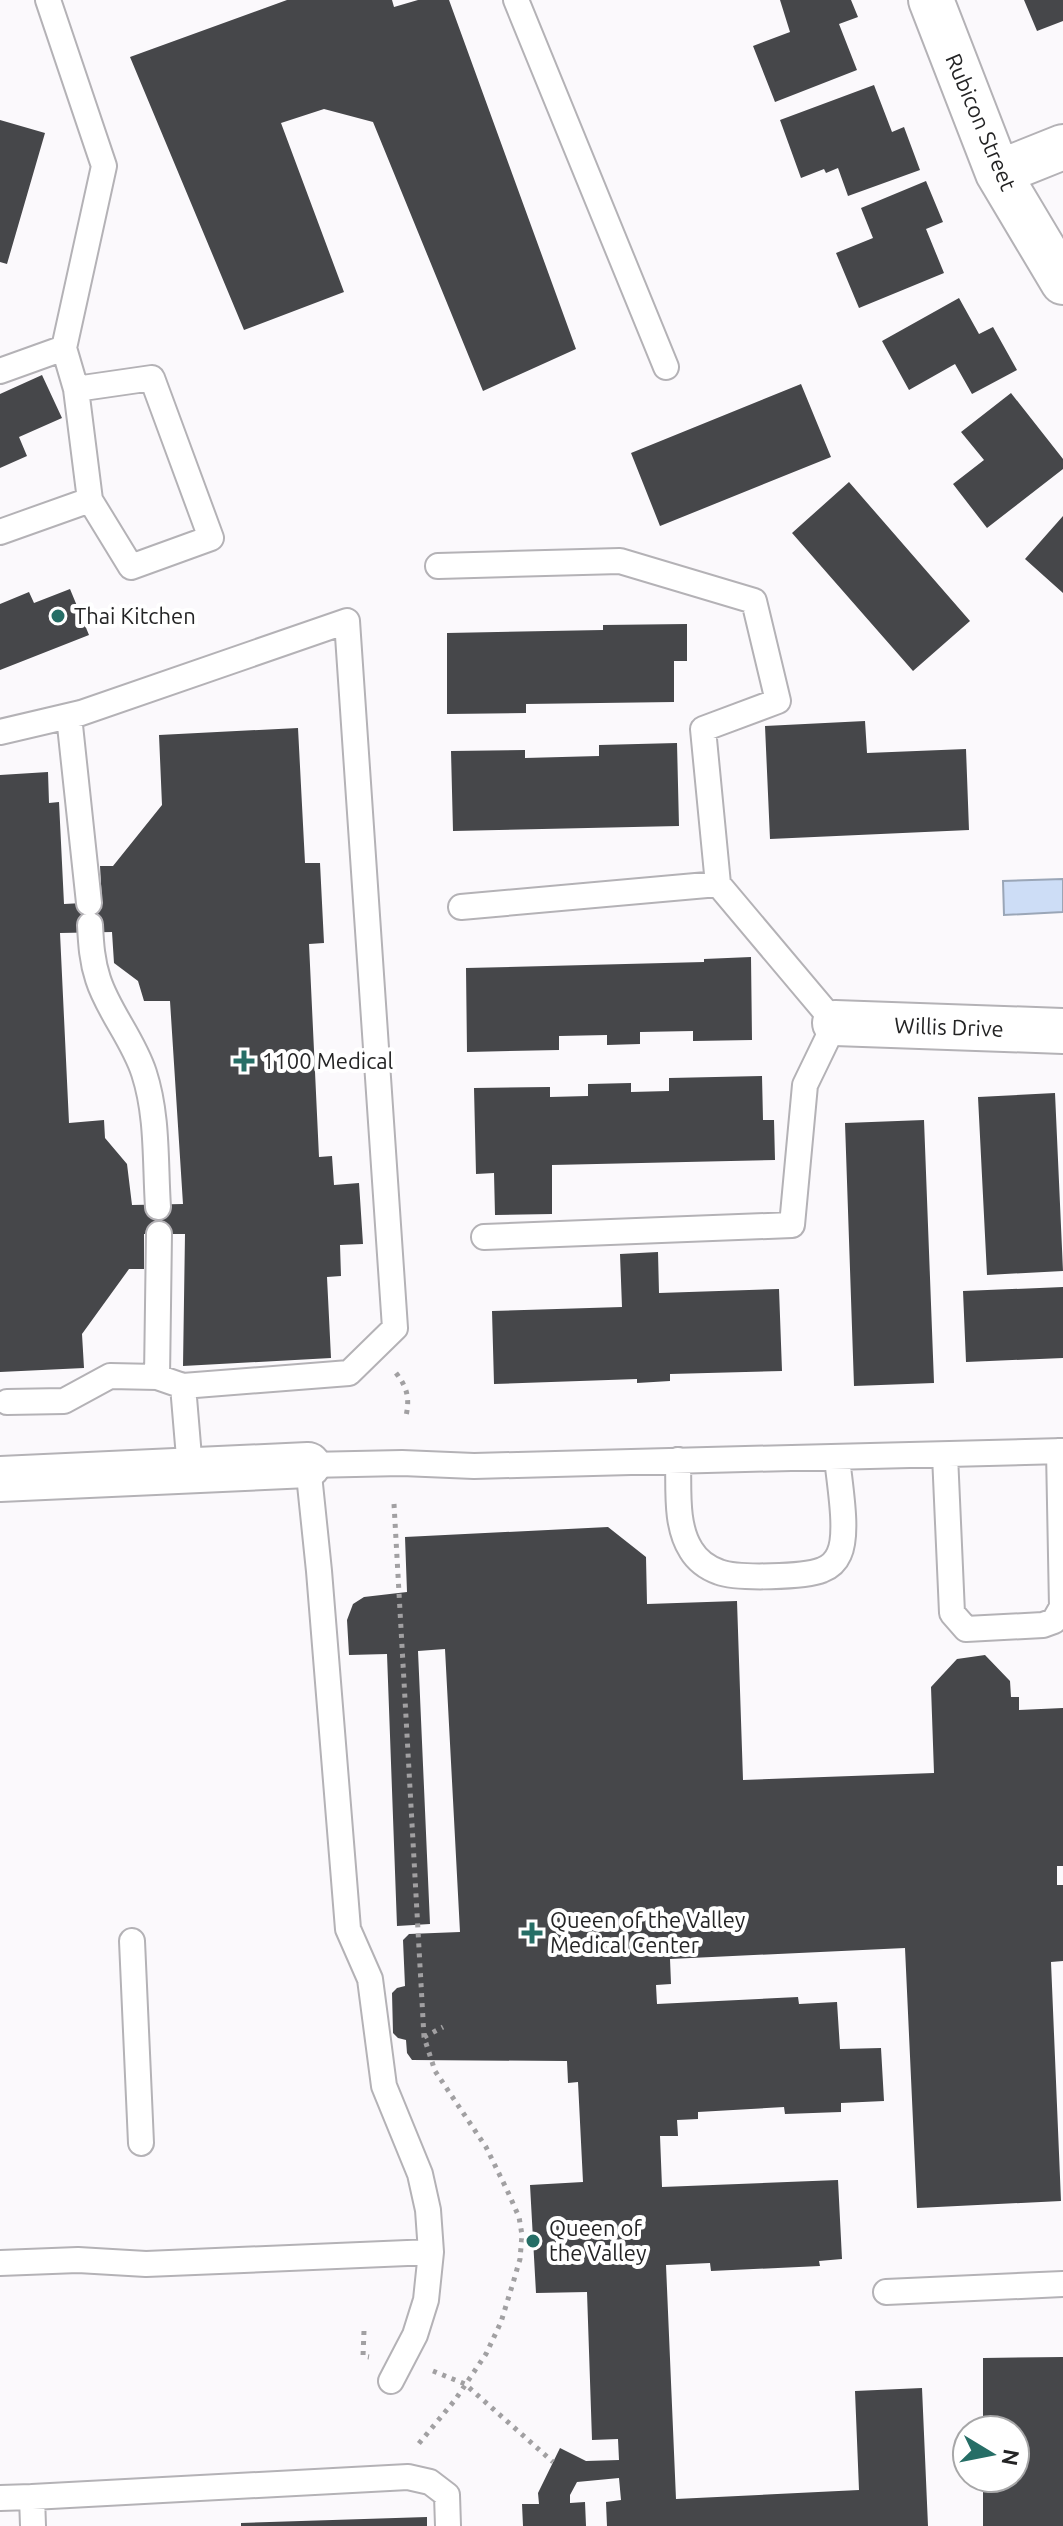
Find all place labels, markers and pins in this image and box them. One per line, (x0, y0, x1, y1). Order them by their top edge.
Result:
place label: Thai Kitchen (74, 603, 196, 628)
marker: Thai Kitchen (49, 607, 67, 625)
place label: 1100 Medical (262, 1048, 394, 1073)
marker: 1100 Medical (233, 1050, 255, 1072)
place label: Queen of the Valley Medical Center (550, 1907, 746, 1957)
marker: Queen of the Valley Medical Center (521, 1922, 543, 1944)
place label: Queen of the Valley (549, 2215, 647, 2265)
marker: Queen of the Valley (524, 2232, 542, 2250)

